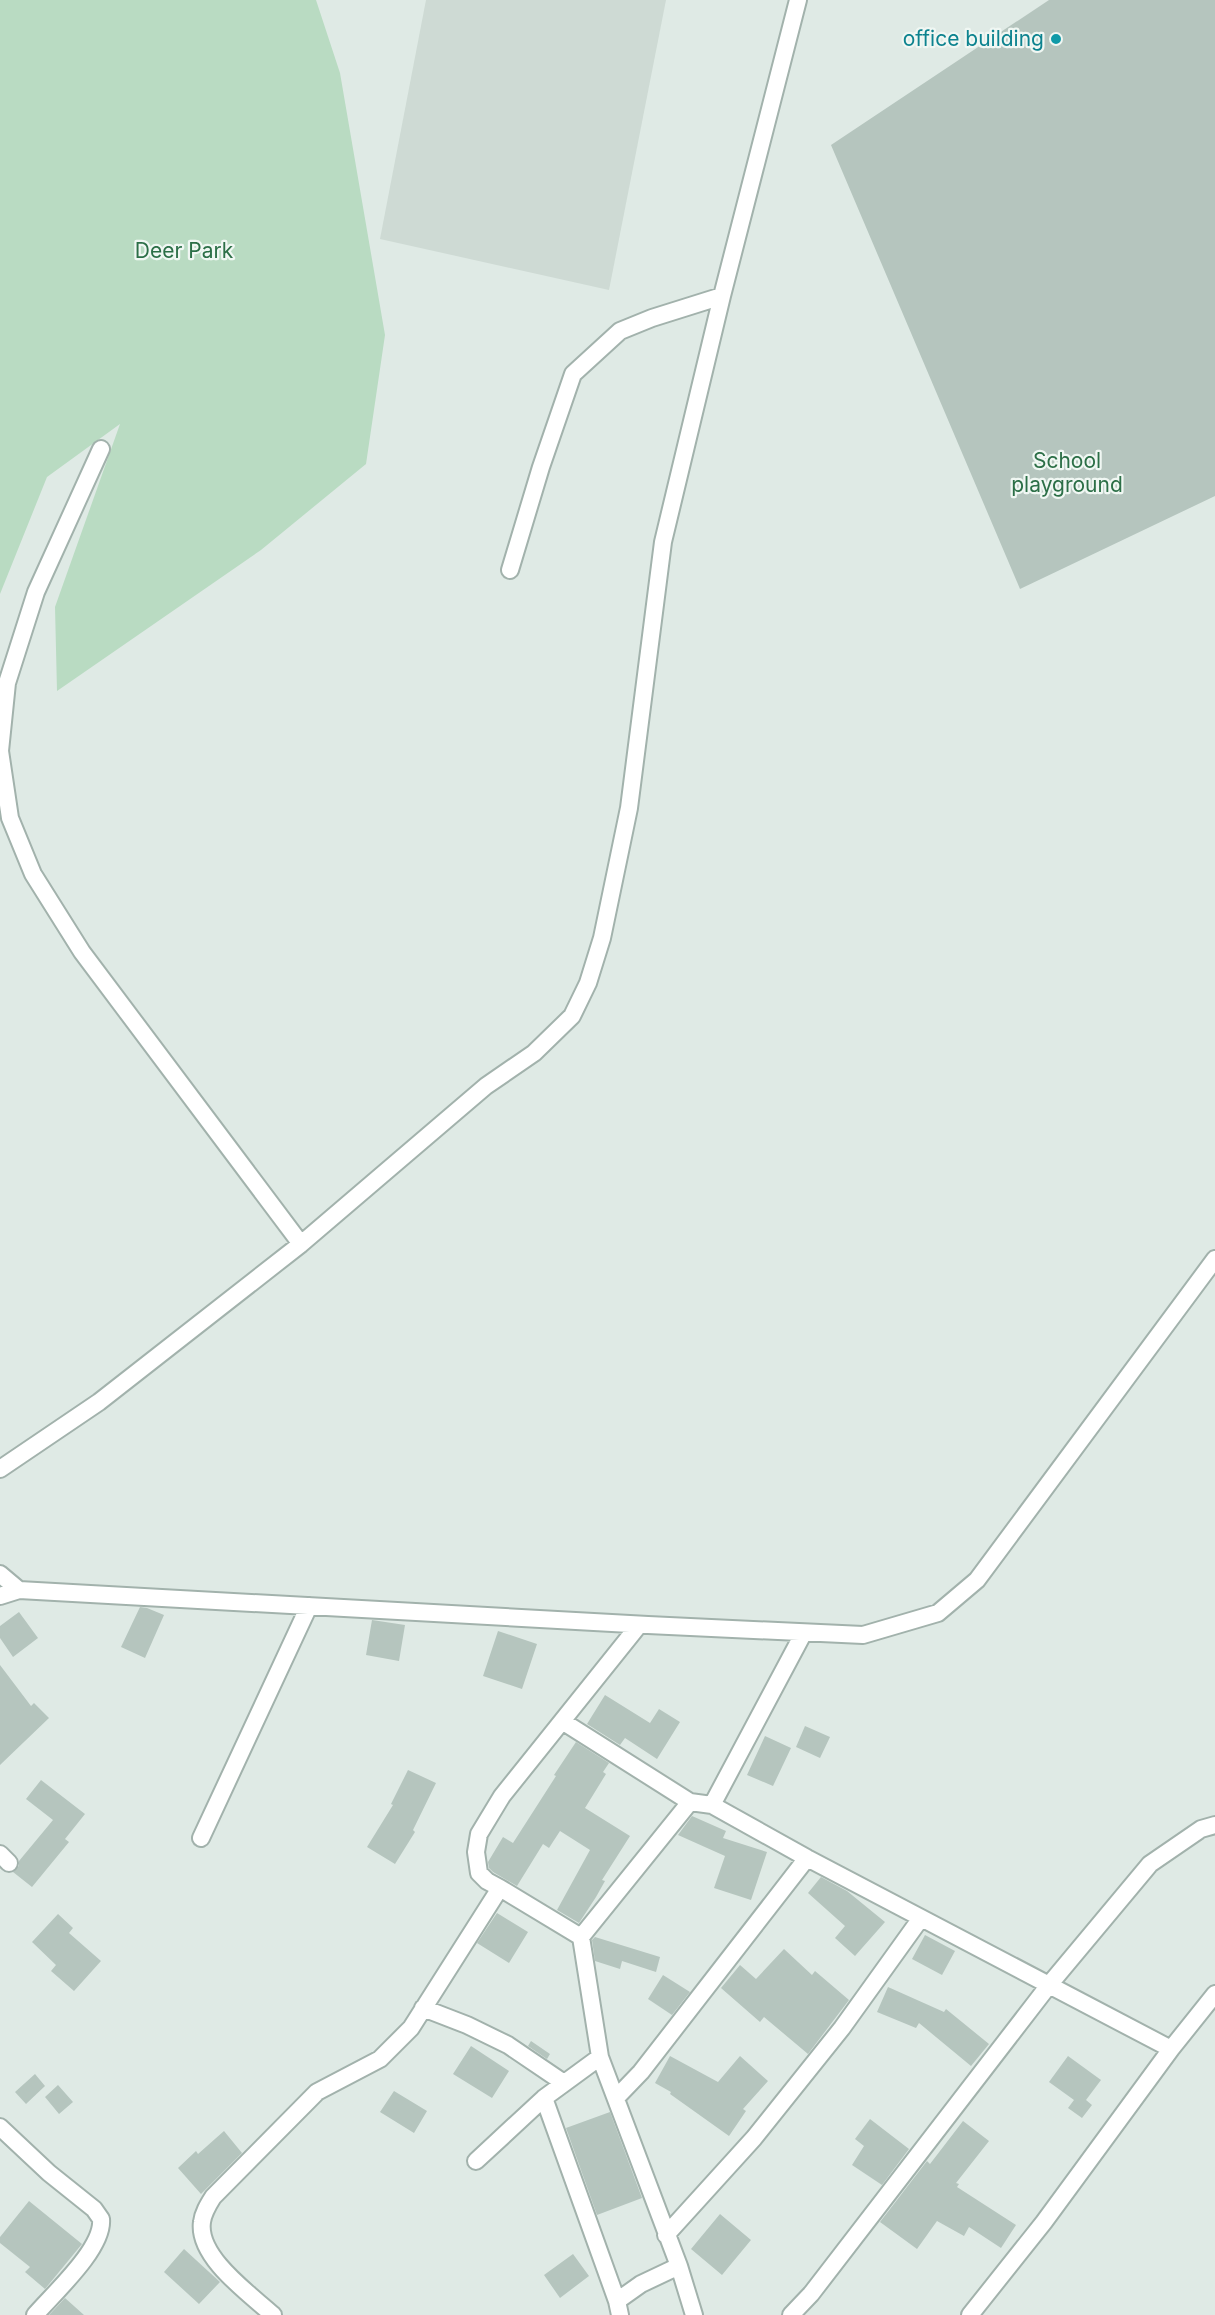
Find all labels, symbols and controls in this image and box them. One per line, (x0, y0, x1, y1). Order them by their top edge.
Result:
place label: office building (903, 26, 1044, 51)
marker: office building (1049, 32, 1063, 46)
park label: Deer Park (135, 238, 234, 263)
park label: School playground (1011, 448, 1123, 497)

